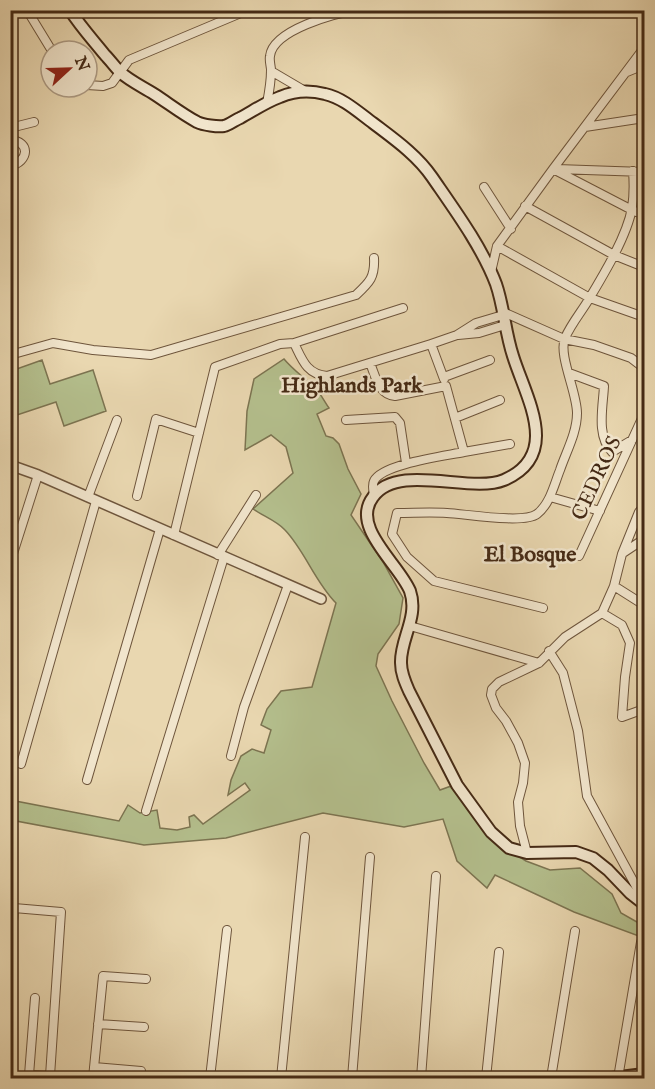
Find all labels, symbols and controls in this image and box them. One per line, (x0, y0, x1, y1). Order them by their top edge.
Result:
north arrow (39, 39, 99, 99)
text: N (69, 53, 93, 74)
district label: Highlands Park (281, 372, 424, 400)
street label: CEDROS (566, 432, 629, 525)
district label: El Bosque (484, 541, 576, 569)

